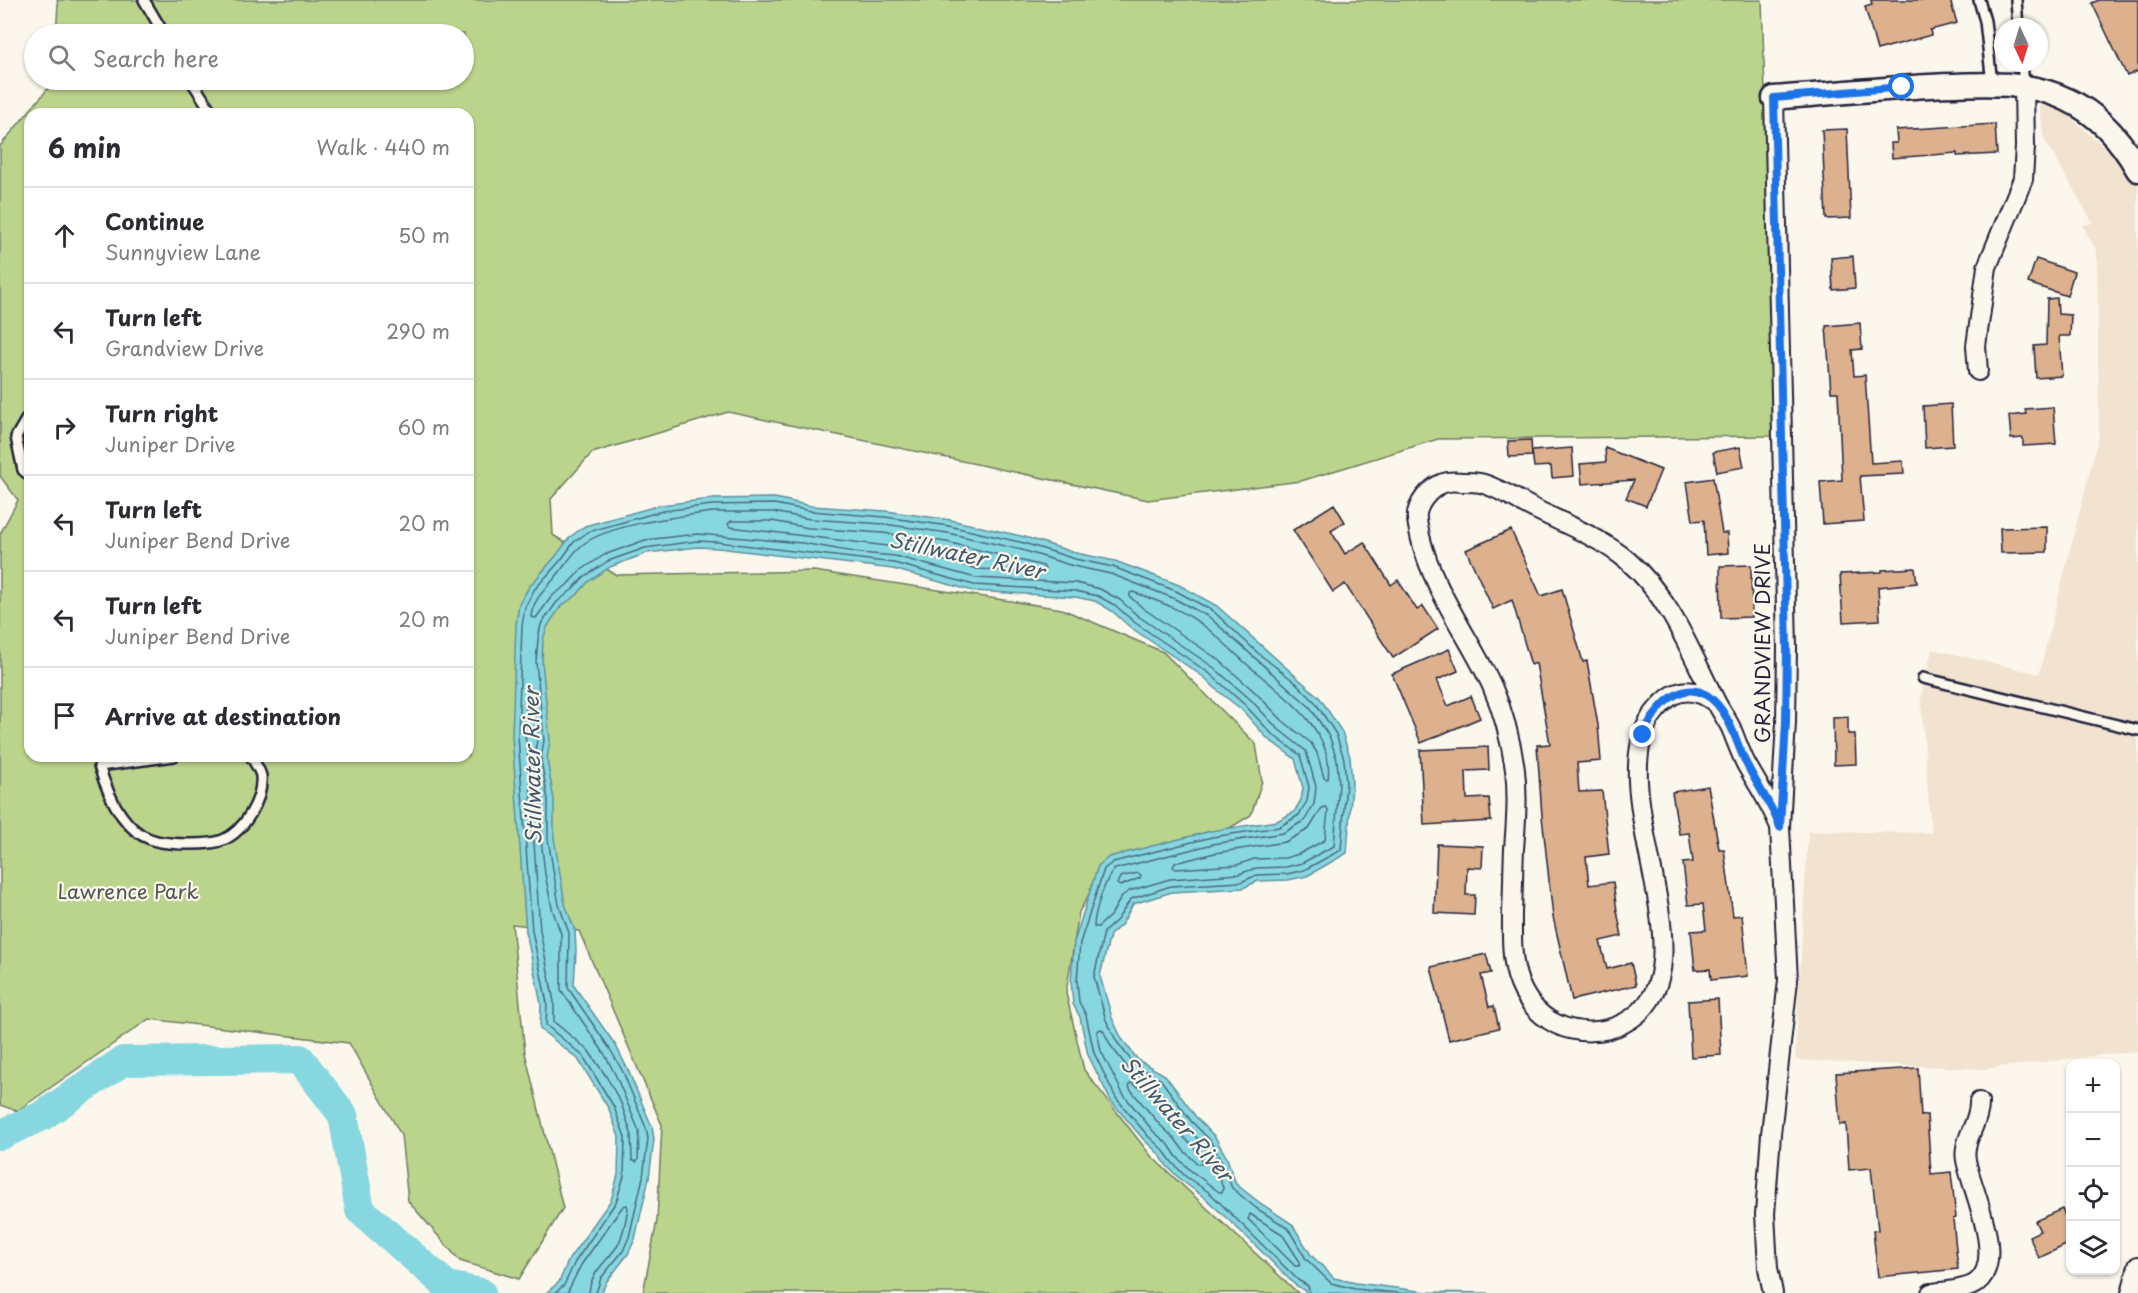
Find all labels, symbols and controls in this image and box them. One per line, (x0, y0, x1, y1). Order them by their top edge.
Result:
north arrow (1994, 18, 2048, 72)
search box (24, 24, 474, 90)
icon: search (45, 41, 78, 74)
text: Search here (93, 41, 219, 74)
route start (1888, 73, 1914, 99)
text: 6 min (48, 128, 121, 167)
text: Walk · 440 m (317, 132, 450, 162)
text: Continue (105, 204, 204, 237)
icon: ahead (48, 219, 81, 252)
text: 50 m (398, 220, 450, 250)
text: Sunnyview Lane (105, 237, 261, 267)
text: Turn left (105, 300, 202, 333)
icon: left (48, 315, 81, 348)
text: 290 m (386, 316, 450, 346)
text: Grandview Drive (105, 333, 264, 363)
text: Turn right (105, 396, 218, 429)
icon: right (48, 411, 81, 444)
text: 60 m (398, 412, 450, 442)
text: Juniper Drive (105, 429, 235, 459)
text: Turn left (105, 492, 202, 525)
icon: left (48, 507, 81, 540)
text: 20 m (398, 508, 450, 538)
water label: Stillwater River (887, 522, 1050, 587)
text: Juniper Bend Drive (105, 525, 290, 555)
street label: GRANDVIEW DRIVE (1747, 543, 1777, 743)
text: Turn left (105, 588, 202, 621)
icon: left (48, 603, 81, 636)
text: 20 m (398, 604, 450, 634)
text: Juniper Bend Drive (105, 621, 290, 651)
water label: Stillwater River (514, 685, 548, 845)
icon: arrive (48, 699, 81, 732)
text: Arrive at destination (105, 699, 341, 732)
route end (1629, 721, 1655, 747)
park label: Lawrence Park (57, 876, 199, 906)
water label: Stillwater River (1114, 1048, 1243, 1190)
map controls (2066, 1059, 2120, 1275)
button: + (2066, 1059, 2120, 1113)
button: − (2066, 1113, 2120, 1167)
button: locate (2066, 1167, 2120, 1221)
button: layers (2066, 1221, 2120, 1275)

